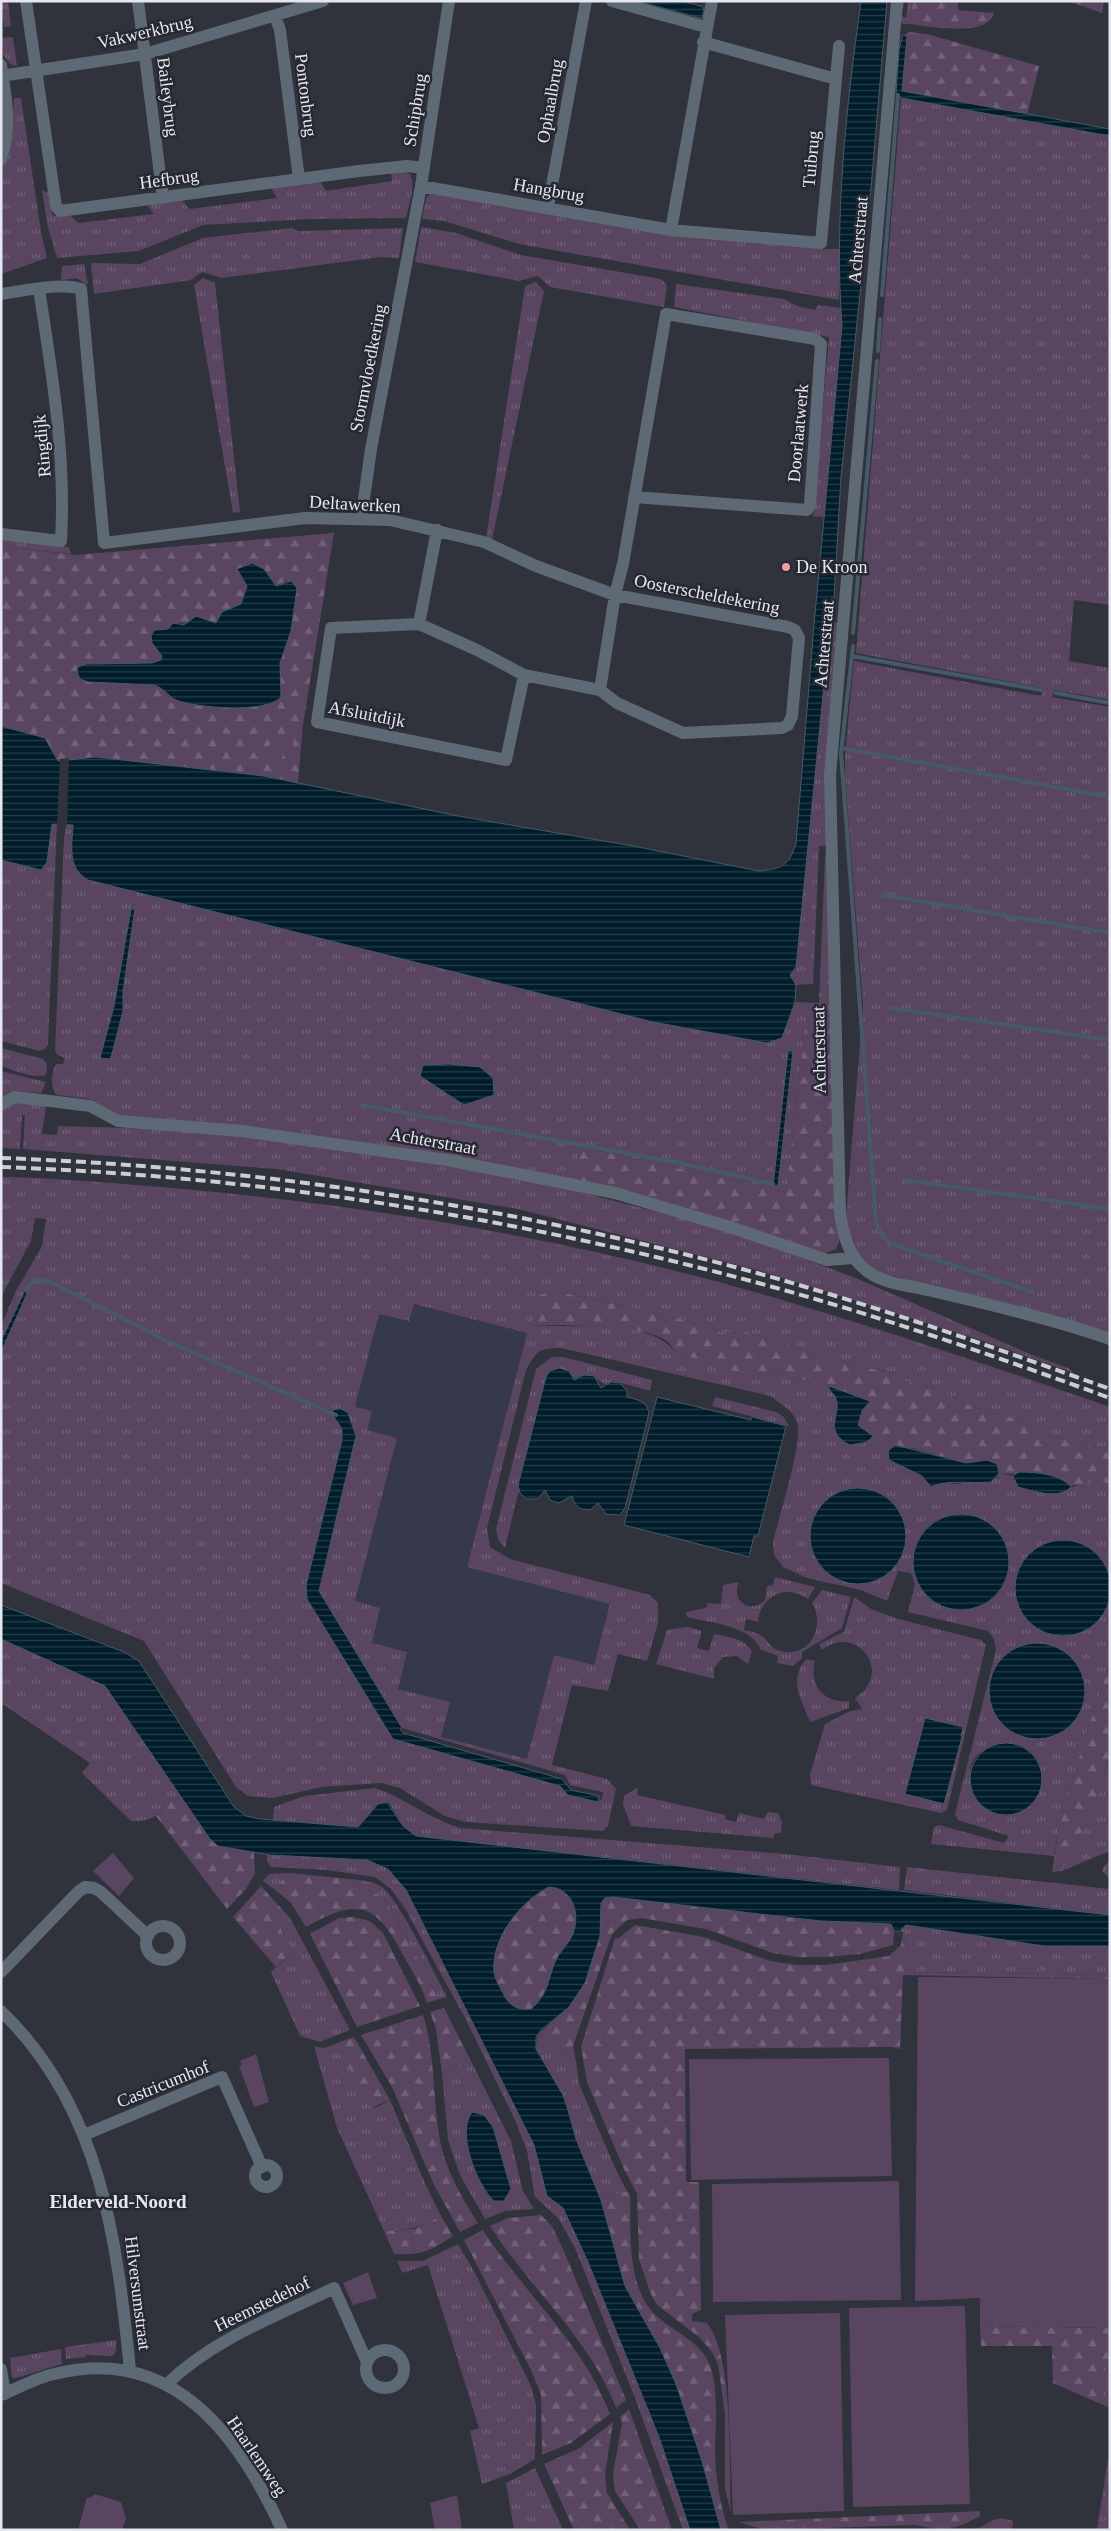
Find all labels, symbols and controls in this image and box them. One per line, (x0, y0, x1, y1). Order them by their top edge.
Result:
street label: Vakwerkbrug (96, 11, 194, 53)
street label: Pontonbrug (291, 52, 321, 138)
street label: Baileybrug (153, 56, 183, 138)
street label: Ophaalbrug (533, 57, 567, 145)
street label: Schipbrug (399, 72, 431, 148)
street label: Tuibrug (799, 130, 823, 188)
street label: Hefbrug (138, 165, 200, 193)
street label: Hangbrug (512, 174, 586, 206)
street label: Achterstraat (844, 195, 872, 285)
street label: Stormvloedkering (346, 302, 390, 434)
street label: Doorlaatwerk (784, 383, 812, 483)
street label: Ringdijk (29, 414, 55, 478)
street label: Deltawerken (309, 492, 401, 516)
place label: De Kroon (796, 557, 867, 577)
marker: De Kroon (780, 561, 792, 573)
street label: Oosterscheldekering (632, 570, 782, 618)
street label: Achterstraat (810, 599, 838, 689)
street label: Afsluitdijk (327, 697, 407, 731)
street label: Achterstraat (808, 1006, 830, 1094)
street label: Achterstraat (388, 1124, 478, 1158)
street label: Castricumhof (114, 2056, 212, 2112)
district label: Elderveld-Noord (49, 2191, 187, 2212)
street label: Hilversumstraat (121, 2235, 155, 2351)
street label: Heemstedehof (211, 2272, 313, 2336)
street label: Haarlemweg (223, 2412, 291, 2500)

